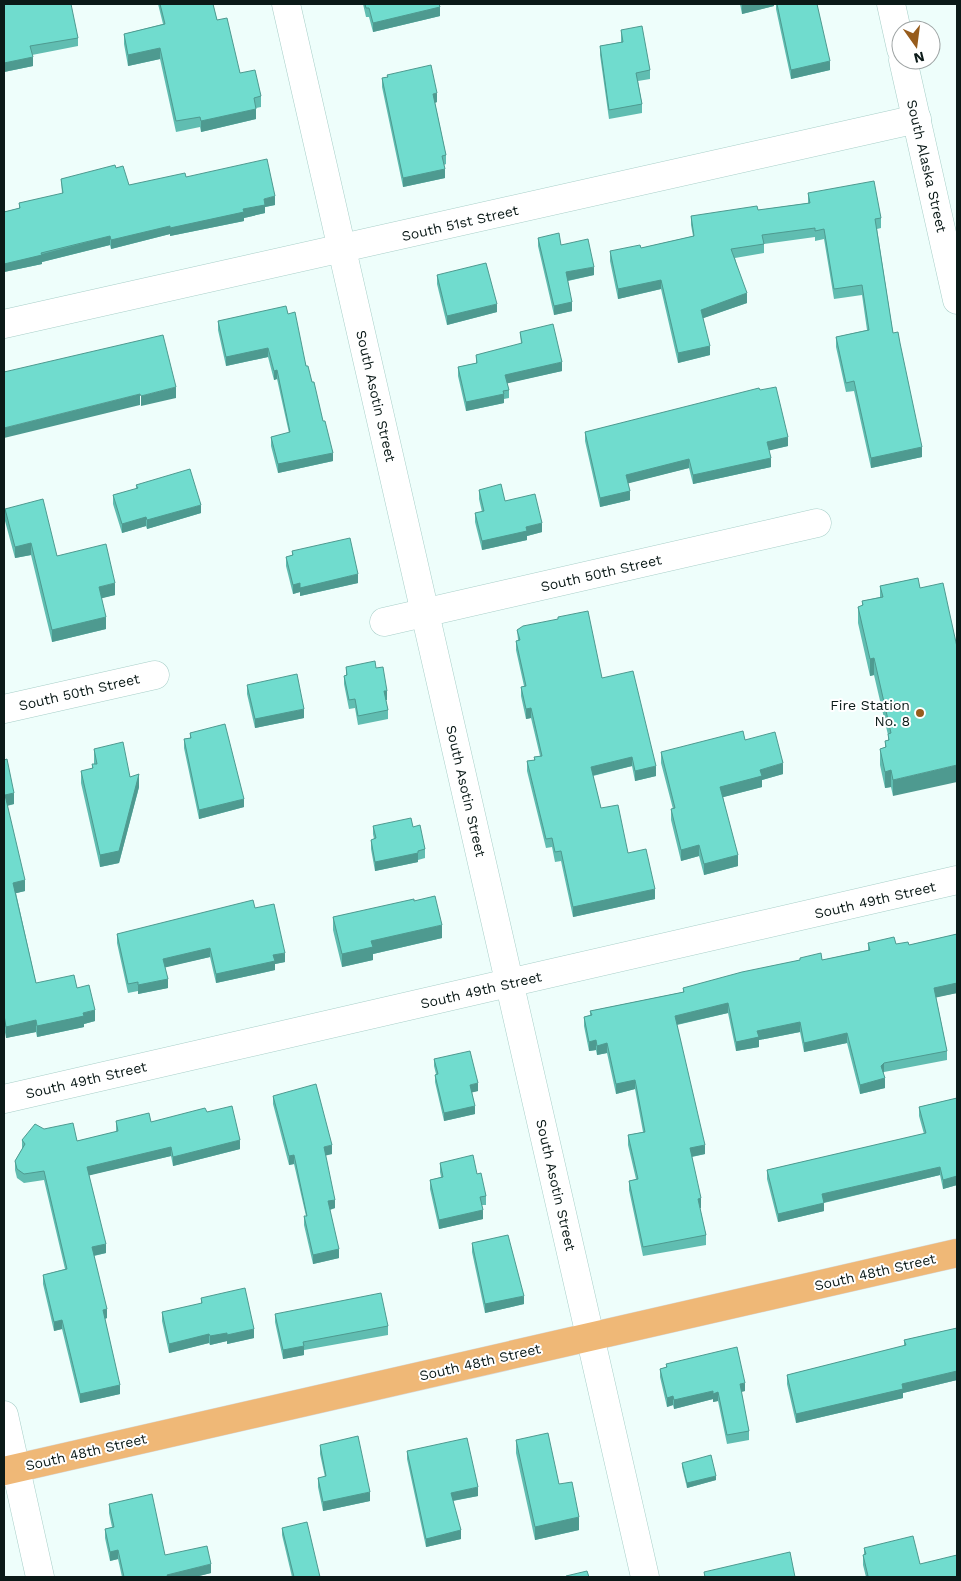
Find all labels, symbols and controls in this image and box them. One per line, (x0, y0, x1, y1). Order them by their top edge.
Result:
north arrow (891, 20, 941, 70)
text: N (912, 49, 926, 67)
street label: South Alaska Street (904, 98, 950, 234)
street label: South 51st Street (400, 202, 520, 244)
street label: South Asotin Street (353, 329, 399, 464)
street label: South 50th Street (539, 551, 663, 595)
street label: South 50th Street (17, 670, 141, 714)
place label: Fire Station No. 8 (830, 697, 910, 729)
marker: Fire Station No. 8 (914, 707, 926, 719)
street label: South Asotin Street (443, 724, 489, 859)
street label: South 49th Street (813, 878, 937, 922)
street label: South 49th Street (419, 968, 543, 1012)
street label: South 49th Street (24, 1058, 148, 1102)
street label: South Asotin Street (533, 1118, 579, 1253)
street label: South 48th Street (813, 1250, 937, 1294)
street label: South 48th Street (418, 1340, 542, 1384)
street label: South 48th Street (24, 1430, 148, 1474)

